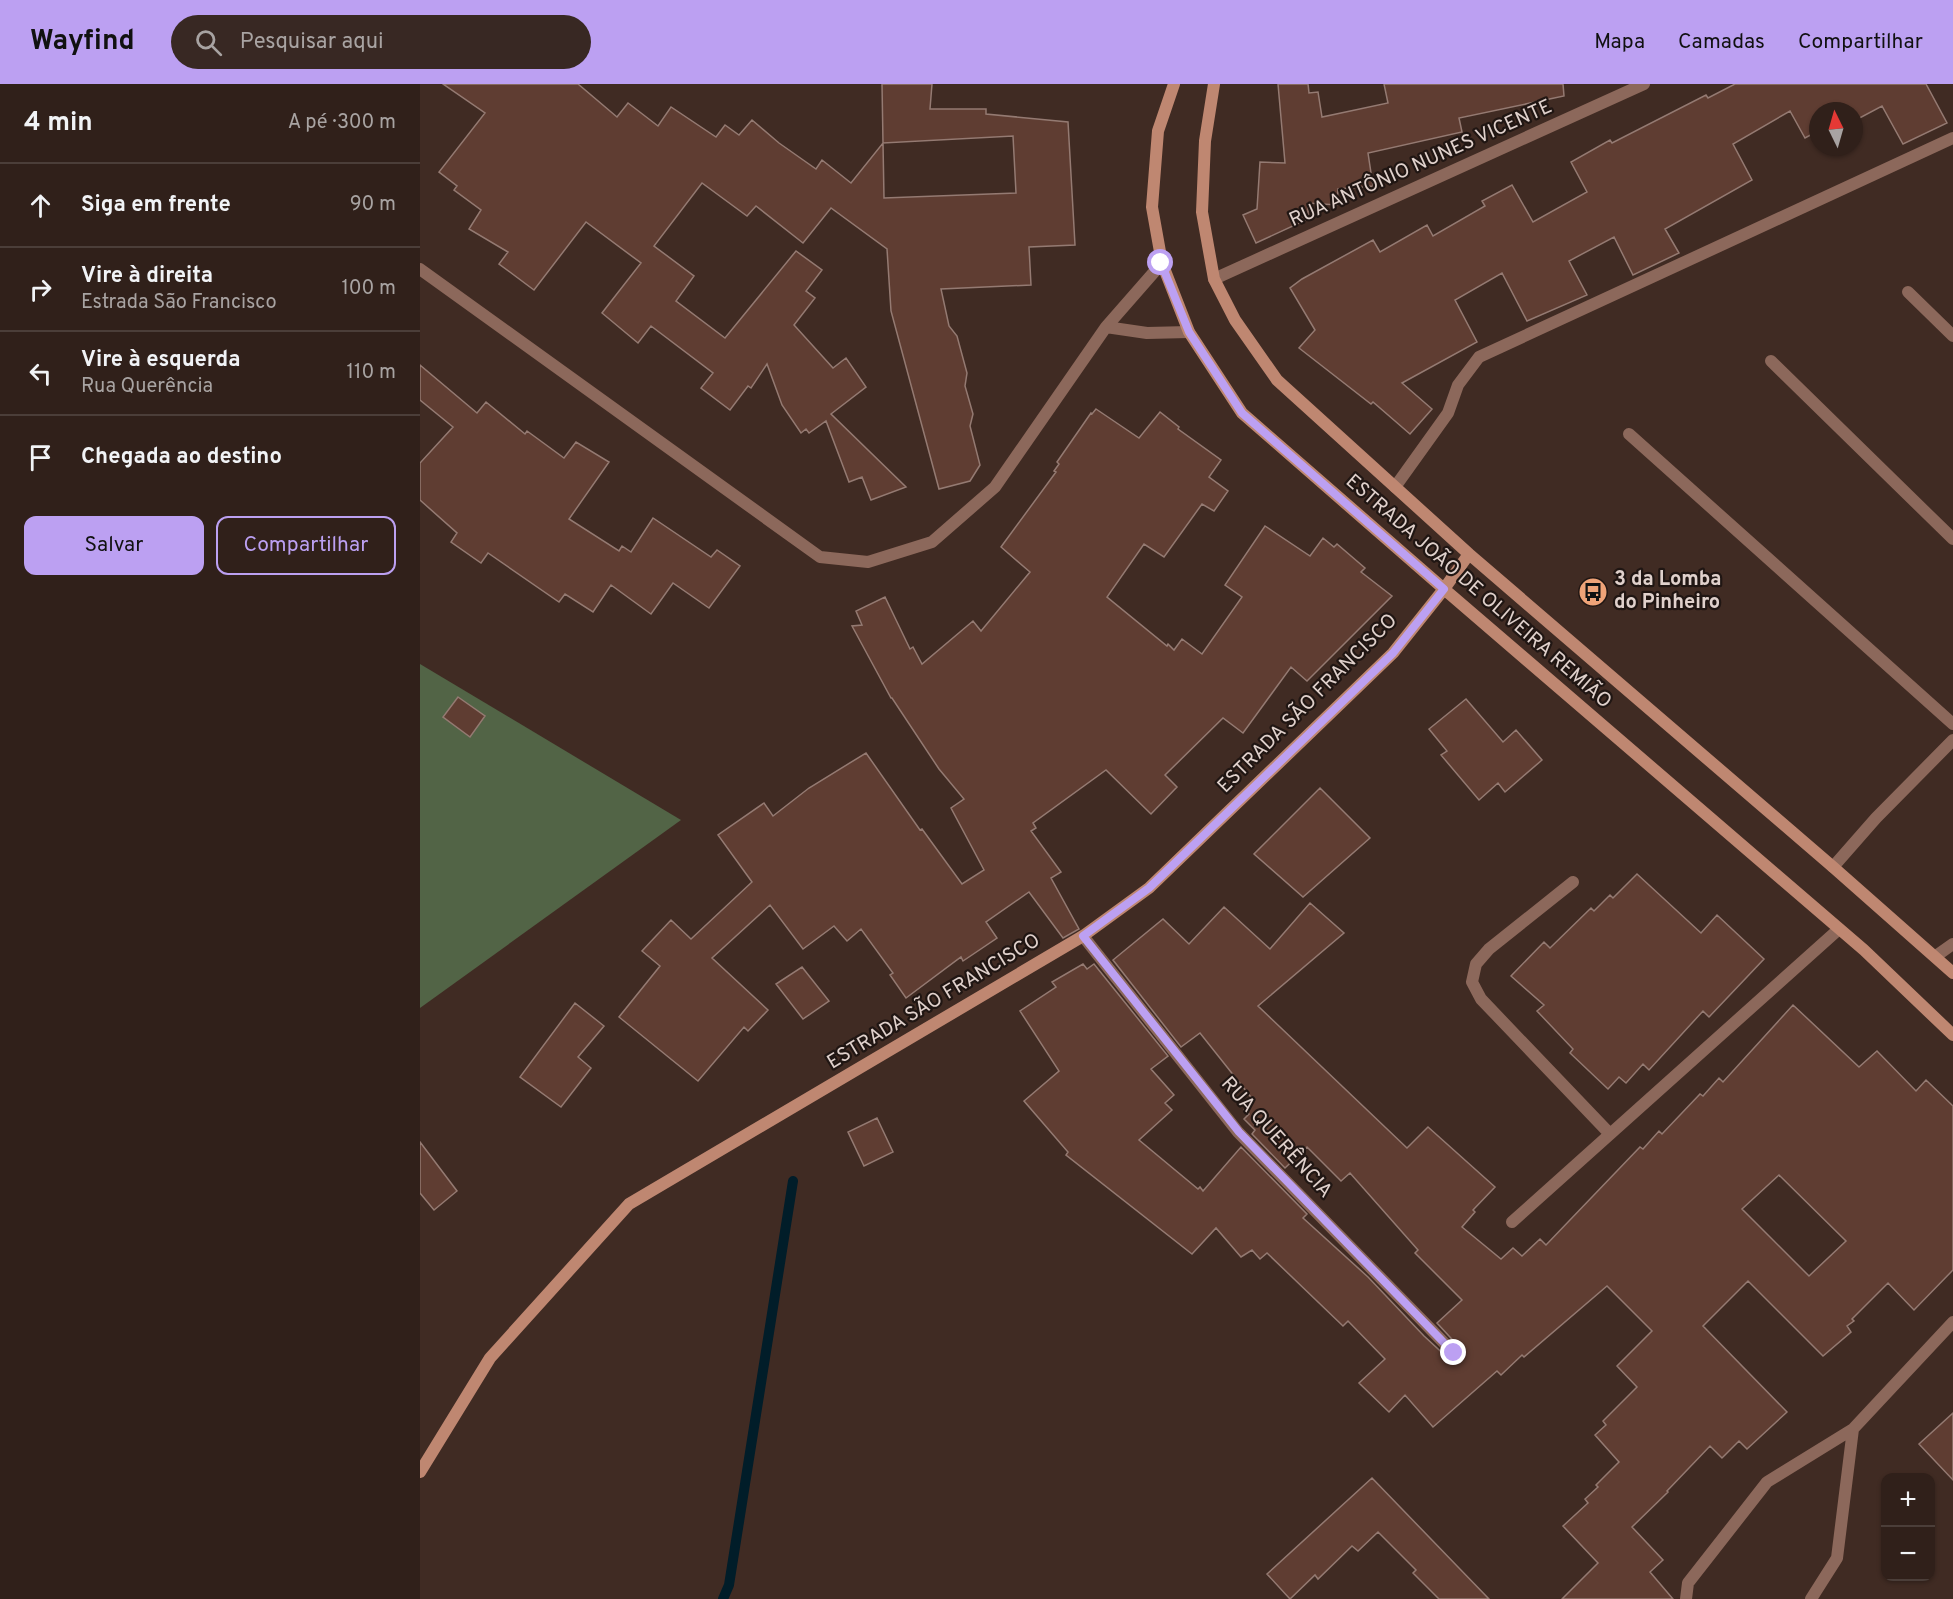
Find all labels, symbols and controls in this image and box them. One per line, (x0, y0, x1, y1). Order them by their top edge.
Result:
search box (171, 15, 591, 69)
text: Wayfind (30, 24, 135, 60)
icon: search (192, 26, 225, 59)
text: Pesquisar aqui (240, 29, 384, 56)
text: Mapa (1594, 29, 1645, 56)
text: Camadas (1678, 29, 1765, 56)
text: Compartilhar (1798, 29, 1923, 56)
street label: RUA ANTÔNIO NUNES VICENTE (1285, 92, 1556, 234)
north arrow (1809, 102, 1863, 156)
text: 4 min (24, 107, 93, 140)
text: A pé · 300 m (288, 110, 396, 136)
icon: ahead (24, 189, 57, 222)
text: Siga em frente (81, 192, 231, 219)
text: 90 m (350, 192, 396, 218)
route start (1147, 249, 1173, 275)
text: Vire à direita (81, 263, 213, 290)
icon: right (24, 273, 57, 306)
text: 100 m (341, 276, 396, 302)
text: Estrada São Francisco (81, 290, 277, 316)
text: Vire à esquerda (81, 347, 240, 374)
icon: left (24, 357, 57, 390)
text: 110 m (347, 360, 396, 386)
text: Rua Querência (81, 374, 213, 400)
icon: arrive (24, 441, 57, 474)
text: Chegada ao destino (81, 444, 282, 471)
street label: ESTRADA JOÃO DE OLIVEIRA REMIÃO (1339, 468, 1617, 715)
button: Salvar (24, 516, 204, 575)
button: Compartilhar (216, 516, 396, 575)
place label: 3 da Lomba do Pinheiro (1614, 567, 1721, 616)
bus stop icon: 3 da Lomba do Pinheiro (1577, 576, 1609, 608)
street label: ESTRADA SÃO FRANCISCO (1212, 608, 1403, 799)
street label: ESTRADA SÃO FRANCISCO (822, 927, 1045, 1076)
street label: RUA QUERÊNCIA (1215, 1070, 1339, 1204)
route end (1440, 1339, 1466, 1365)
map controls (1881, 1473, 1935, 1581)
button: + (1881, 1473, 1935, 1527)
button: − (1881, 1527, 1935, 1581)

